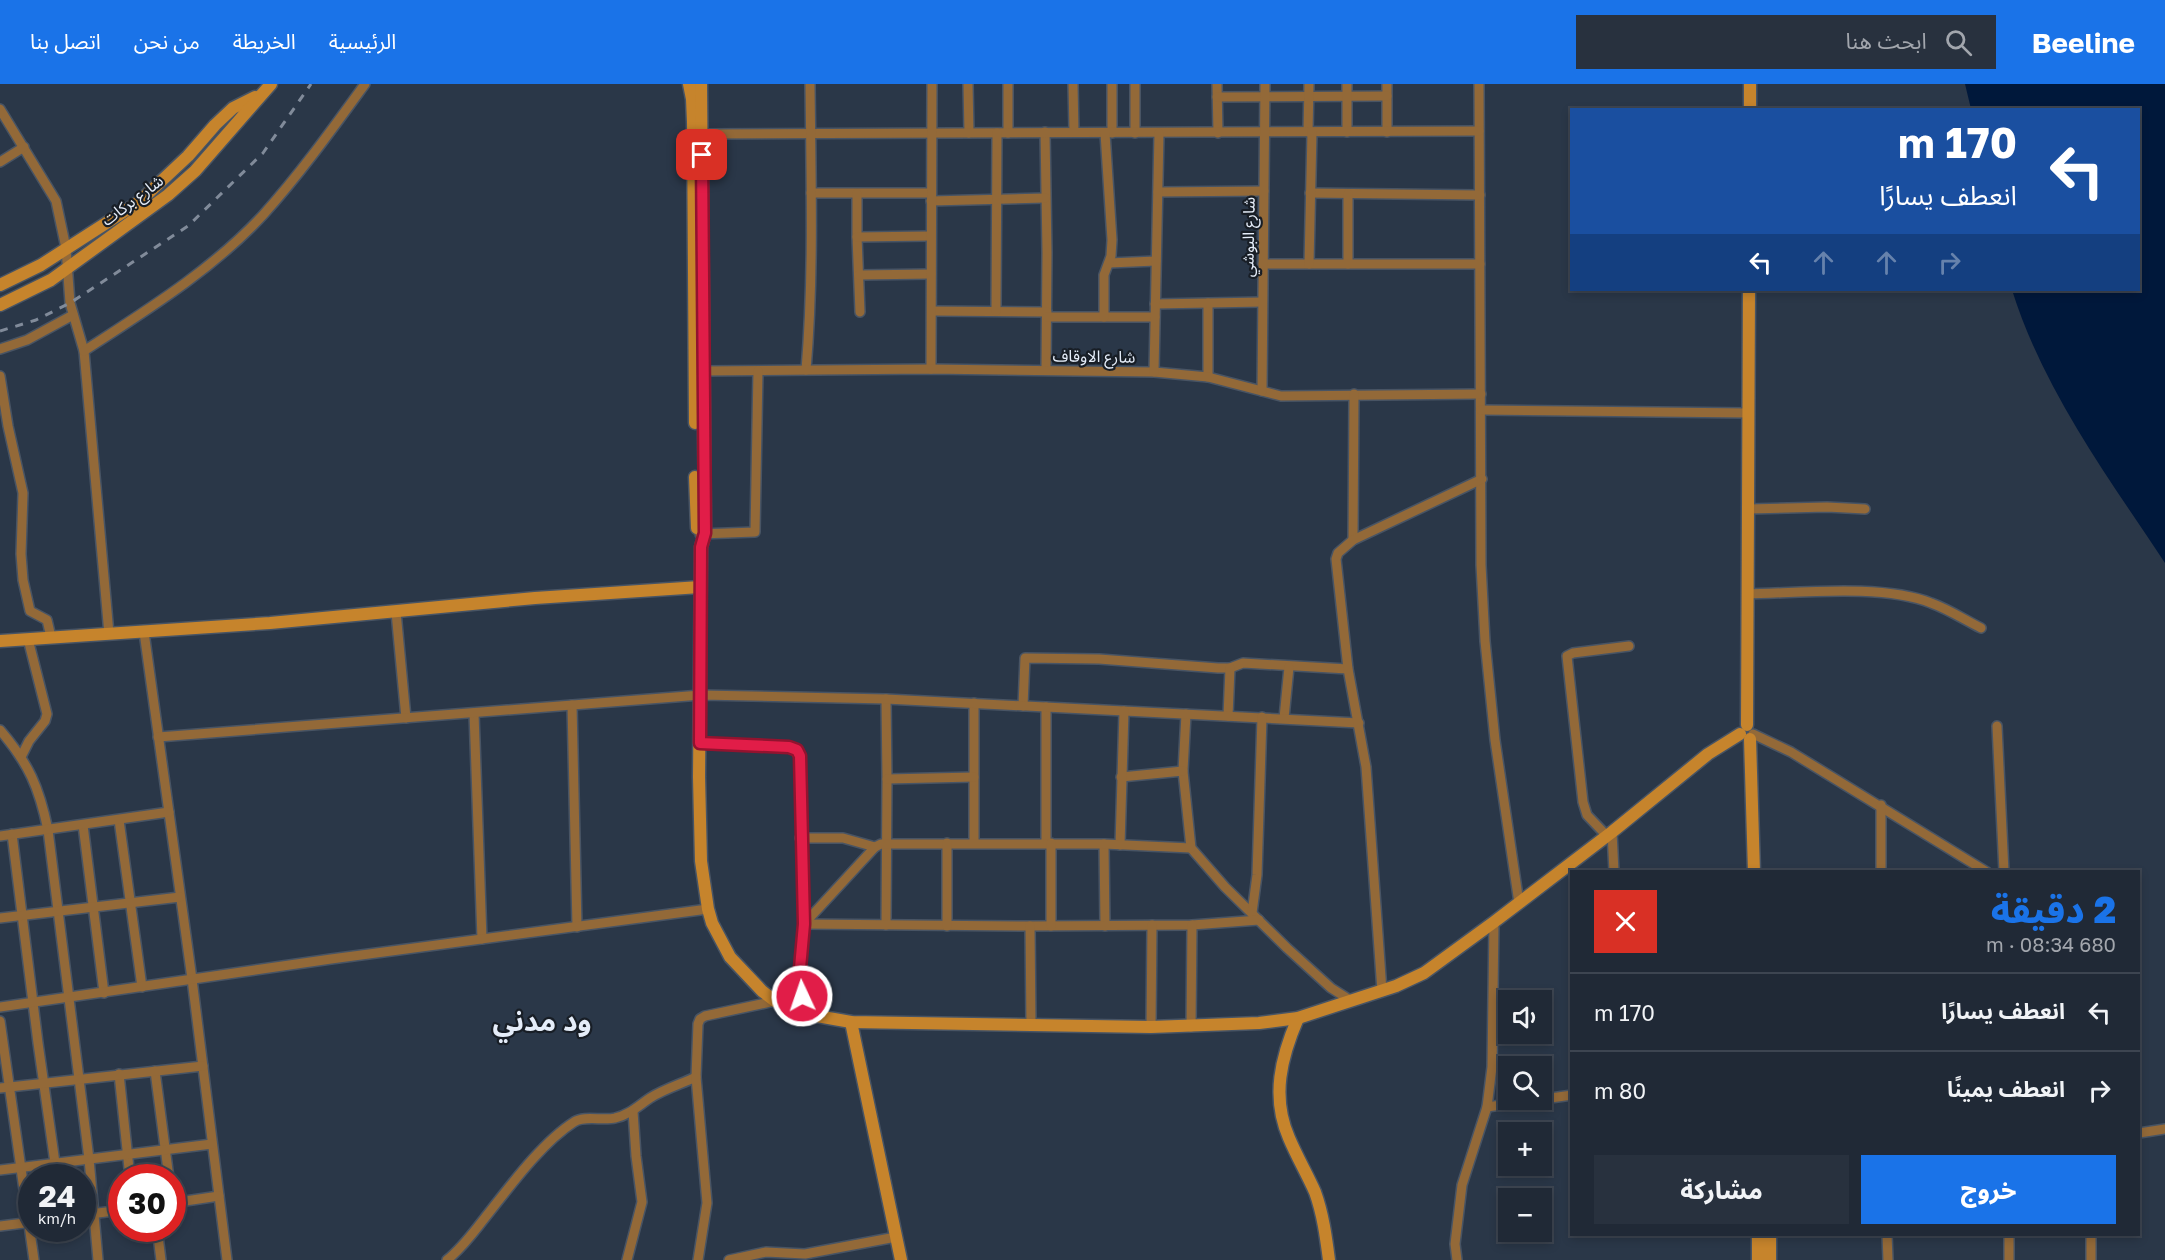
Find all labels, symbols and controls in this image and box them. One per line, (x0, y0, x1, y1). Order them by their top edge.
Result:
search box (1576, 15, 1996, 69)
icon: search (1942, 26, 1975, 59)
text: Beeline (2032, 26, 2135, 59)
text: ابحث هنا (1845, 27, 1927, 54)
text: اتصل بنا (30, 28, 101, 54)
text: من نحن (134, 28, 200, 54)
text: الخريطة (233, 28, 296, 54)
text: الرئيسية (329, 28, 396, 54)
text: 170 m (1898, 117, 2017, 167)
pin (676, 129, 727, 180)
icon: left (2038, 132, 2116, 210)
icon: arrive (685, 138, 718, 171)
street label: شارع بركات (97, 170, 169, 232)
text: انعطف يسارًا (1879, 179, 2017, 211)
street label: شارع البوشي (1237, 197, 1262, 277)
icon: left (1744, 246, 1777, 279)
icon: ahead (1807, 246, 1840, 279)
icon: ahead (1870, 246, 1903, 279)
icon: right (1933, 246, 1966, 279)
street label: شارع الاوقاف (1052, 345, 1136, 370)
text: 2 دقيقة (1991, 888, 2116, 931)
button: close (1594, 890, 1657, 953)
text: 680 m · 08:34 (1986, 932, 2116, 956)
position arrow (770, 964, 834, 1028)
map controls (1498, 990, 1552, 1242)
button: sound (1498, 990, 1552, 1044)
icon: left (2083, 996, 2116, 1029)
text: انعطف يسارًا (1941, 997, 2065, 1024)
text: 170 m (1594, 999, 1655, 1026)
district label: ود مدني (493, 1004, 591, 1043)
button: search (1498, 1056, 1552, 1110)
icon: right (2083, 1074, 2116, 1107)
text: انعطف يمينًا (1947, 1075, 2065, 1102)
text: 80 m (1594, 1077, 1646, 1104)
button: + (1498, 1122, 1552, 1176)
button: مشاركة (1594, 1155, 1849, 1224)
button: خروج (1861, 1155, 2116, 1224)
speed limit sign: 30 (108, 1164, 186, 1242)
text: 24 (38, 1178, 76, 1214)
button: − (1498, 1188, 1552, 1242)
text: km/h (38, 1209, 76, 1227)

